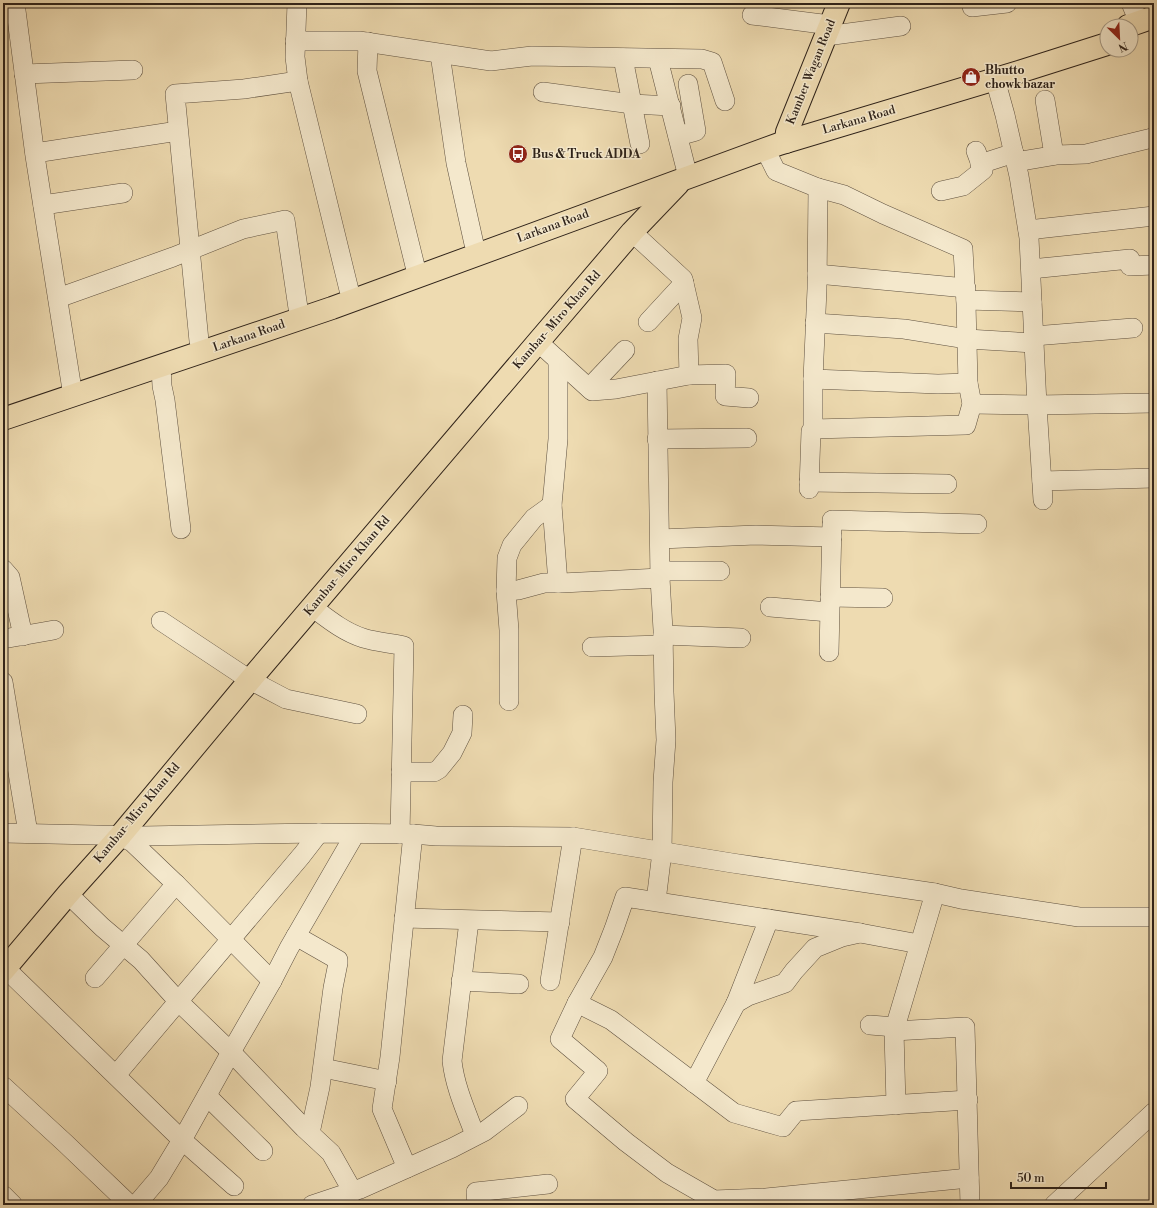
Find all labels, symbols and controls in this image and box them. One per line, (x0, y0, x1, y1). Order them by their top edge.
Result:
street label: Kamber Wagan Road (783, 17, 839, 127)
north arrow (1099, 18, 1139, 58)
text: N (1116, 38, 1129, 55)
place label: Bhutto chowk bazar (985, 63, 1055, 92)
shop icon: Bhutto chowk bazar (960, 66, 982, 88)
street label: Larkana Road (821, 102, 897, 138)
bus stop icon: Bus & Truck ADDA (507, 143, 529, 165)
place label: Bus & Truck ADDA (532, 147, 641, 162)
street label: Larkana Road (515, 206, 591, 246)
street label: Kambar- Miro Khan Rd (510, 267, 604, 372)
street label: Larkana Road (211, 317, 287, 355)
street label: Kambar- Miro Khan Rd (301, 513, 393, 619)
street label: Kambar- Miro Khan Rd (91, 760, 183, 866)
scale bar (1011, 1164, 1106, 1190)
text: 50 m (1017, 1171, 1045, 1186)

